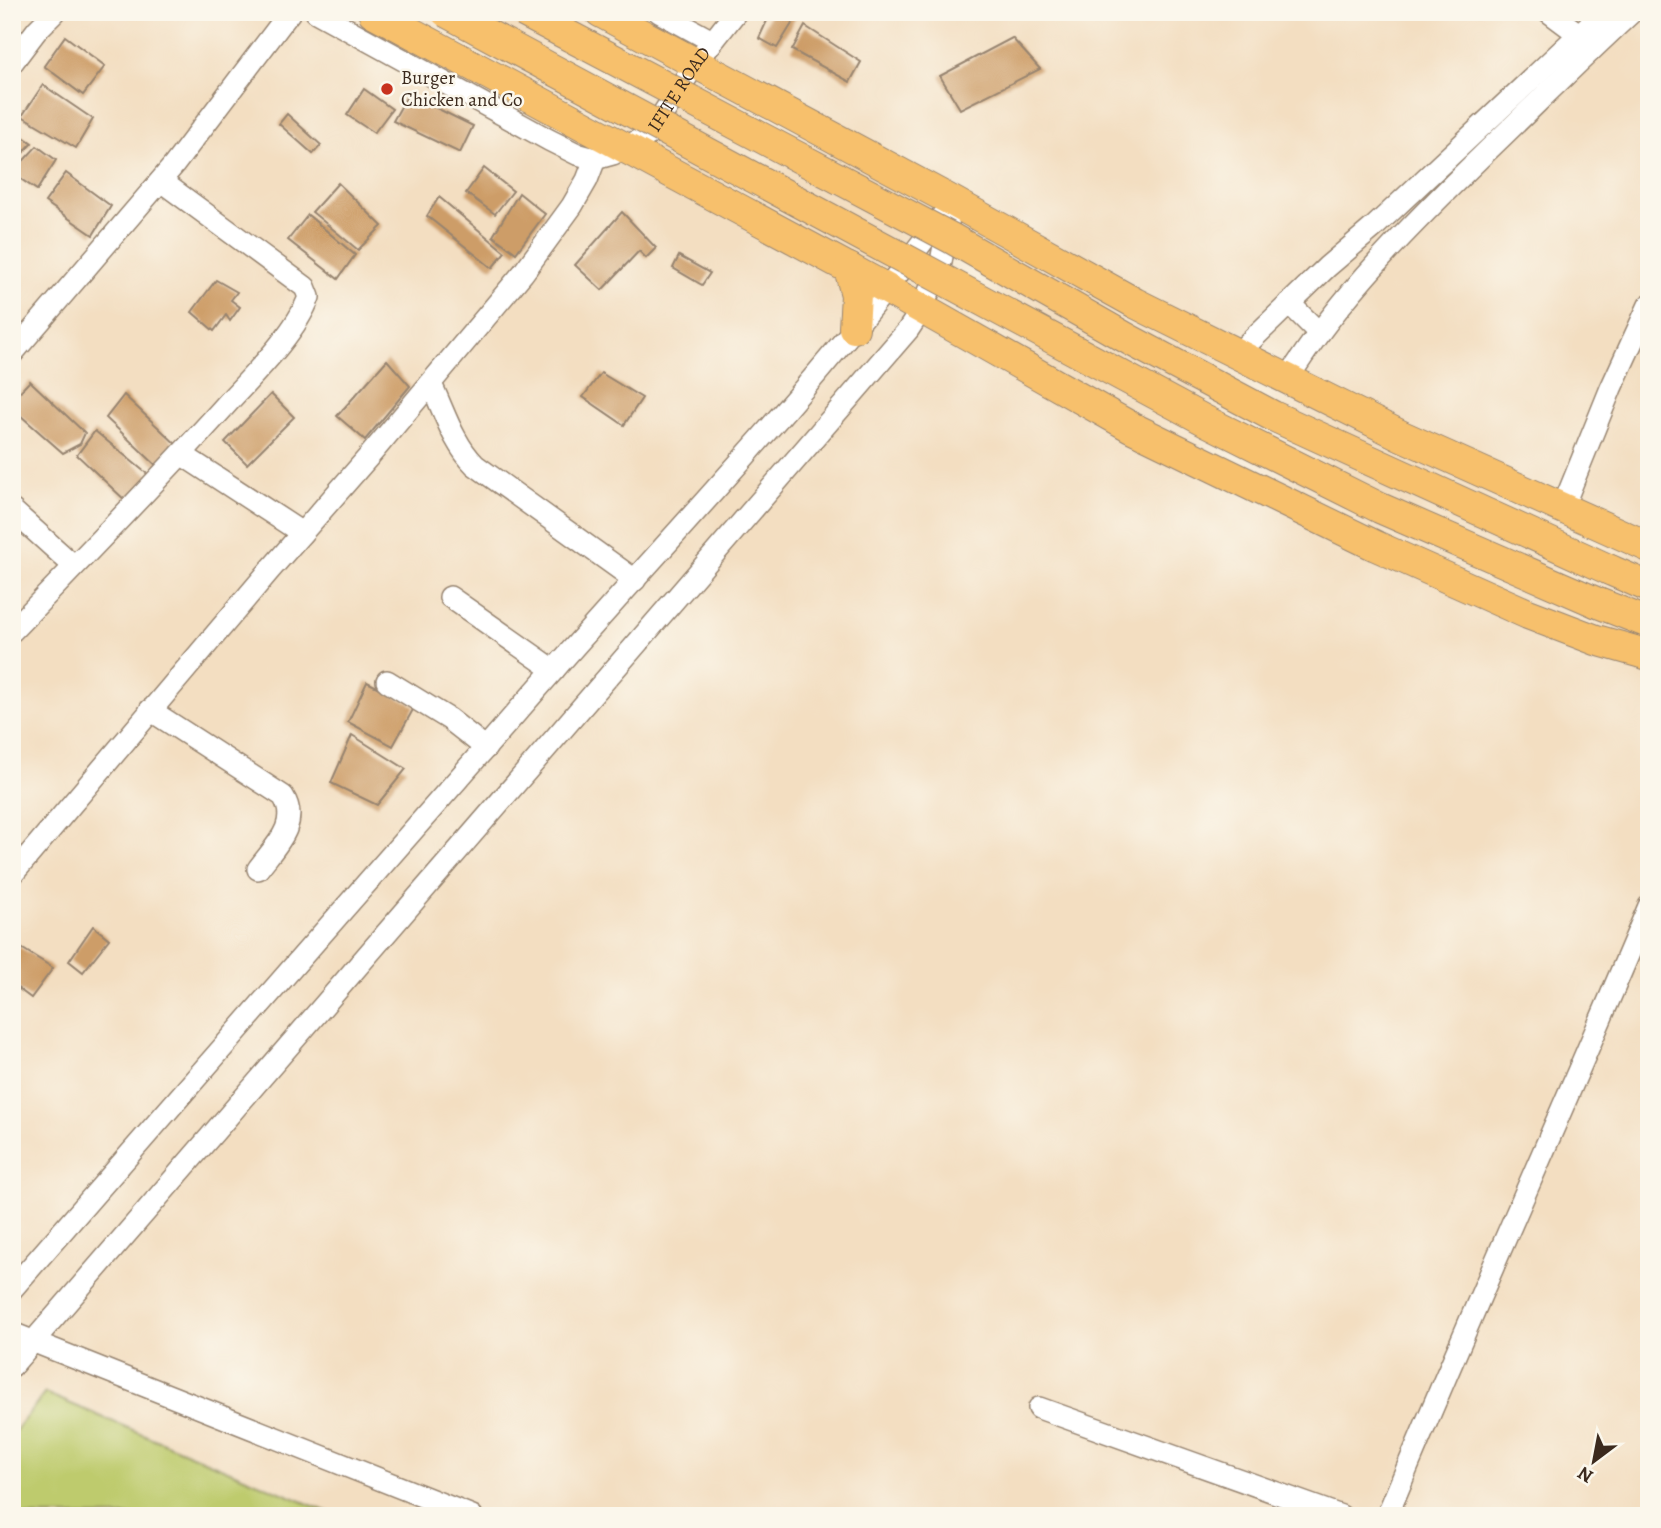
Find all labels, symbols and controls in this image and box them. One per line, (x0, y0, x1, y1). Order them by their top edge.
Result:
street label: IFITE ROAD (642, 41, 717, 137)
place label: Burger Chicken and Co (401, 65, 522, 113)
marker: Burger Chicken and Co (379, 81, 395, 97)
north arrow (1560, 1426, 1630, 1496)
text: N (1573, 1460, 1598, 1489)

